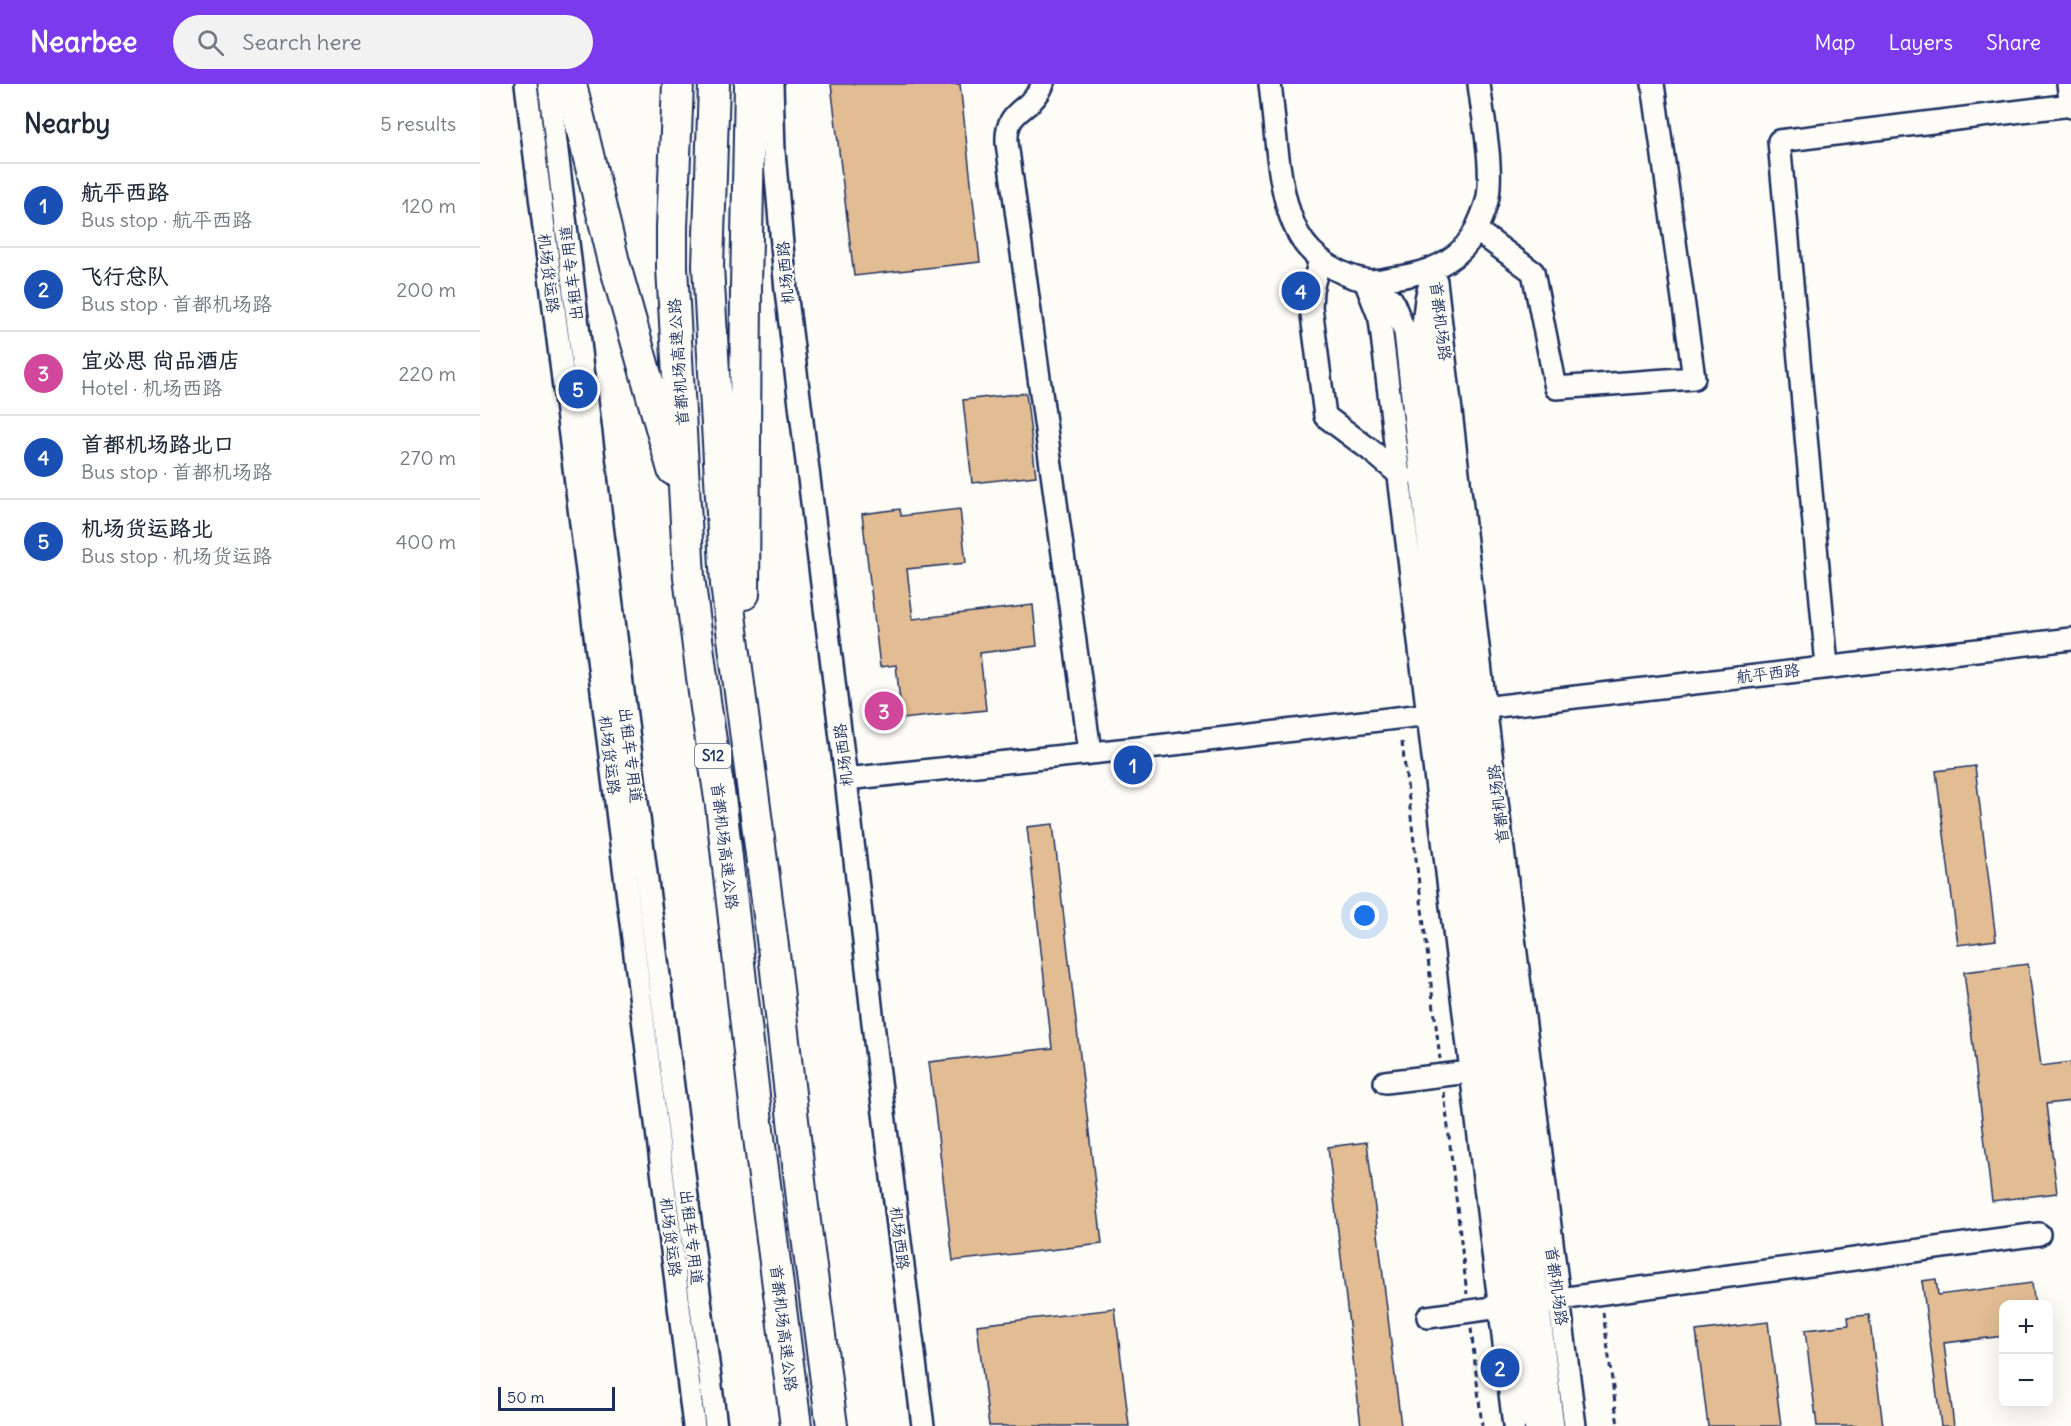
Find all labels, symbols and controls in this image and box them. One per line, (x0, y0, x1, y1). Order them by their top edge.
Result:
search box (173, 15, 593, 69)
text: Nearbee (30, 24, 137, 60)
icon: search (194, 26, 227, 59)
text: Search here (242, 28, 362, 56)
text: Map (1815, 29, 1855, 56)
text: Layers (1888, 29, 1953, 56)
text: Share (1986, 29, 2041, 56)
text: Nearby (24, 107, 110, 140)
text: 5 results (380, 111, 456, 136)
text: 航平西路 (81, 178, 169, 206)
text: 1 (40, 193, 47, 218)
text: 120 m (402, 193, 456, 218)
text: Bus stop · 航平西路 (81, 207, 252, 232)
street label: 出租车专用道 (555, 224, 587, 322)
street label: 机场货运路 (534, 232, 564, 314)
street label: 机场西路 (772, 240, 798, 306)
text: 飞行总队 (81, 262, 169, 290)
pin: 4 (1282, 268, 1320, 314)
text: 2 (38, 277, 49, 302)
text: 200 m (396, 277, 456, 302)
street label: 首都机场路 (1426, 280, 1456, 362)
text: Bus stop · 首都机场路 (81, 291, 272, 316)
street label: 首都机场高速公路 (664, 297, 692, 427)
text: 宜必思 尚品酒店 (81, 346, 240, 374)
text: 3 (38, 361, 49, 386)
text: 220 m (399, 361, 456, 386)
pin: 5 (558, 366, 598, 412)
text: Hotel · 机场西路 (81, 375, 222, 400)
text: 首都机场路北口 (81, 430, 235, 458)
text: 4 (38, 445, 49, 470)
text: 270 m (400, 445, 456, 470)
text: Bus stop · 首都机场路 (81, 459, 272, 484)
text: 机场货运路北 (81, 514, 213, 542)
text: 5 (38, 529, 49, 554)
text: 400 m (396, 529, 456, 554)
text: Bus stop · 机场货运路 (81, 543, 272, 568)
street label: 航平西路 (1735, 659, 1801, 687)
pin: 3 (864, 688, 904, 734)
street label: 出租车专用道 (615, 706, 647, 804)
street label: 机场货运路 (595, 714, 625, 796)
street label: 机场西路 (829, 722, 857, 788)
pin: 1 (1114, 742, 1152, 788)
road number: S12 (695, 744, 731, 768)
street label: 首都机场路 (1483, 763, 1513, 845)
street label: 首都机场高速公路 (707, 781, 743, 911)
your location (1350, 901, 1379, 930)
street label: 出租车专用道 (676, 1188, 708, 1286)
street label: 机场货运路 (656, 1196, 686, 1278)
street label: 机场西路 (886, 1205, 914, 1271)
street label: 首都机场路 (1542, 1245, 1572, 1327)
street label: 首都机场高速公路 (766, 1263, 802, 1393)
map controls (1999, 1300, 2053, 1408)
button: + (1999, 1300, 2053, 1354)
pin: 2 (1480, 1346, 1520, 1390)
button: − (1999, 1354, 2053, 1408)
scale bar (498, 1384, 615, 1412)
text: 50 m (507, 1387, 545, 1407)

